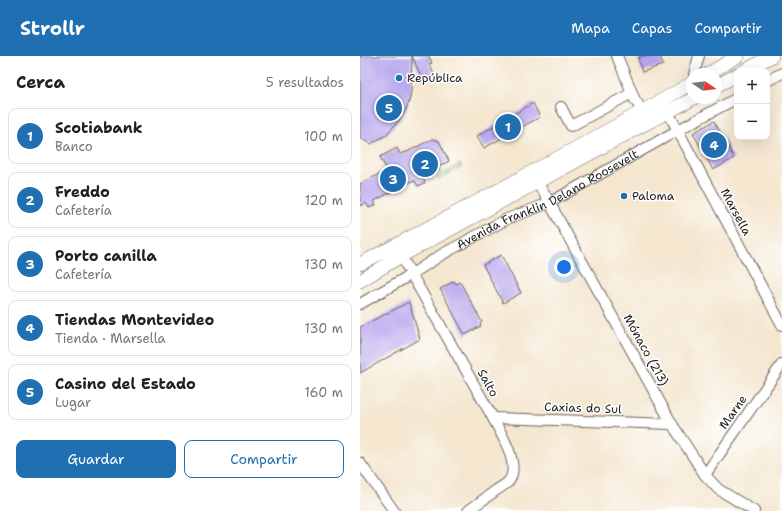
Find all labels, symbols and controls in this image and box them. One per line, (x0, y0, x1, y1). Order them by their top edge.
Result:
text: Strollr (20, 16, 85, 41)
text: Mapa (571, 19, 610, 37)
text: Capas (632, 19, 673, 37)
text: Compartir (695, 19, 762, 37)
north arrow (686, 68, 722, 104)
map controls (734, 68, 770, 140)
button: + (734, 68, 770, 104)
place label: República (407, 70, 463, 86)
text: Cerca (16, 71, 65, 93)
marker: República (394, 73, 404, 83)
text: 5 resultados (266, 74, 344, 91)
pin: 5 (376, 93, 402, 123)
button: − (734, 104, 770, 140)
pin: 1 (495, 112, 521, 142)
text: Scotiabank (55, 118, 142, 138)
text: 1 (27, 128, 33, 145)
text: 100 m (304, 128, 343, 145)
pin: 4 (701, 130, 727, 160)
text: Banco (55, 138, 93, 155)
street label: Avenida Franklin Delano Roosevelt (454, 146, 641, 253)
pin: 2 (412, 149, 438, 179)
pin: 3 (380, 164, 406, 194)
text: Freddo (55, 182, 110, 202)
street label: Marsella (717, 186, 755, 239)
place label: Paloma (632, 188, 675, 204)
marker: Paloma (619, 191, 629, 201)
text: 2 (25, 192, 35, 209)
text: 120 m (305, 192, 343, 209)
text: Cafetería (55, 202, 112, 219)
text: Porto canilla (55, 246, 157, 266)
text: 3 (25, 256, 35, 273)
text: 130 m (305, 256, 343, 273)
your location (554, 257, 574, 277)
text: Cafetería (55, 266, 112, 283)
text: Tiendas Montevideo (55, 310, 214, 330)
street label: Mónaco (213) (620, 311, 672, 389)
text: 4 (25, 320, 35, 337)
text: 130 m (305, 320, 343, 337)
text: Tienda · Marsella (55, 330, 166, 347)
street label: Salto (474, 366, 502, 400)
text: Casino del Estado (55, 374, 196, 394)
text: 5 (26, 384, 34, 401)
text: 160 m (305, 384, 343, 401)
street label: Marne (716, 392, 751, 432)
text: Lugar (55, 394, 91, 411)
street label: Caxias do Sul (544, 399, 622, 417)
button: Guardar (16, 440, 176, 478)
button: Compartir (184, 440, 344, 478)

